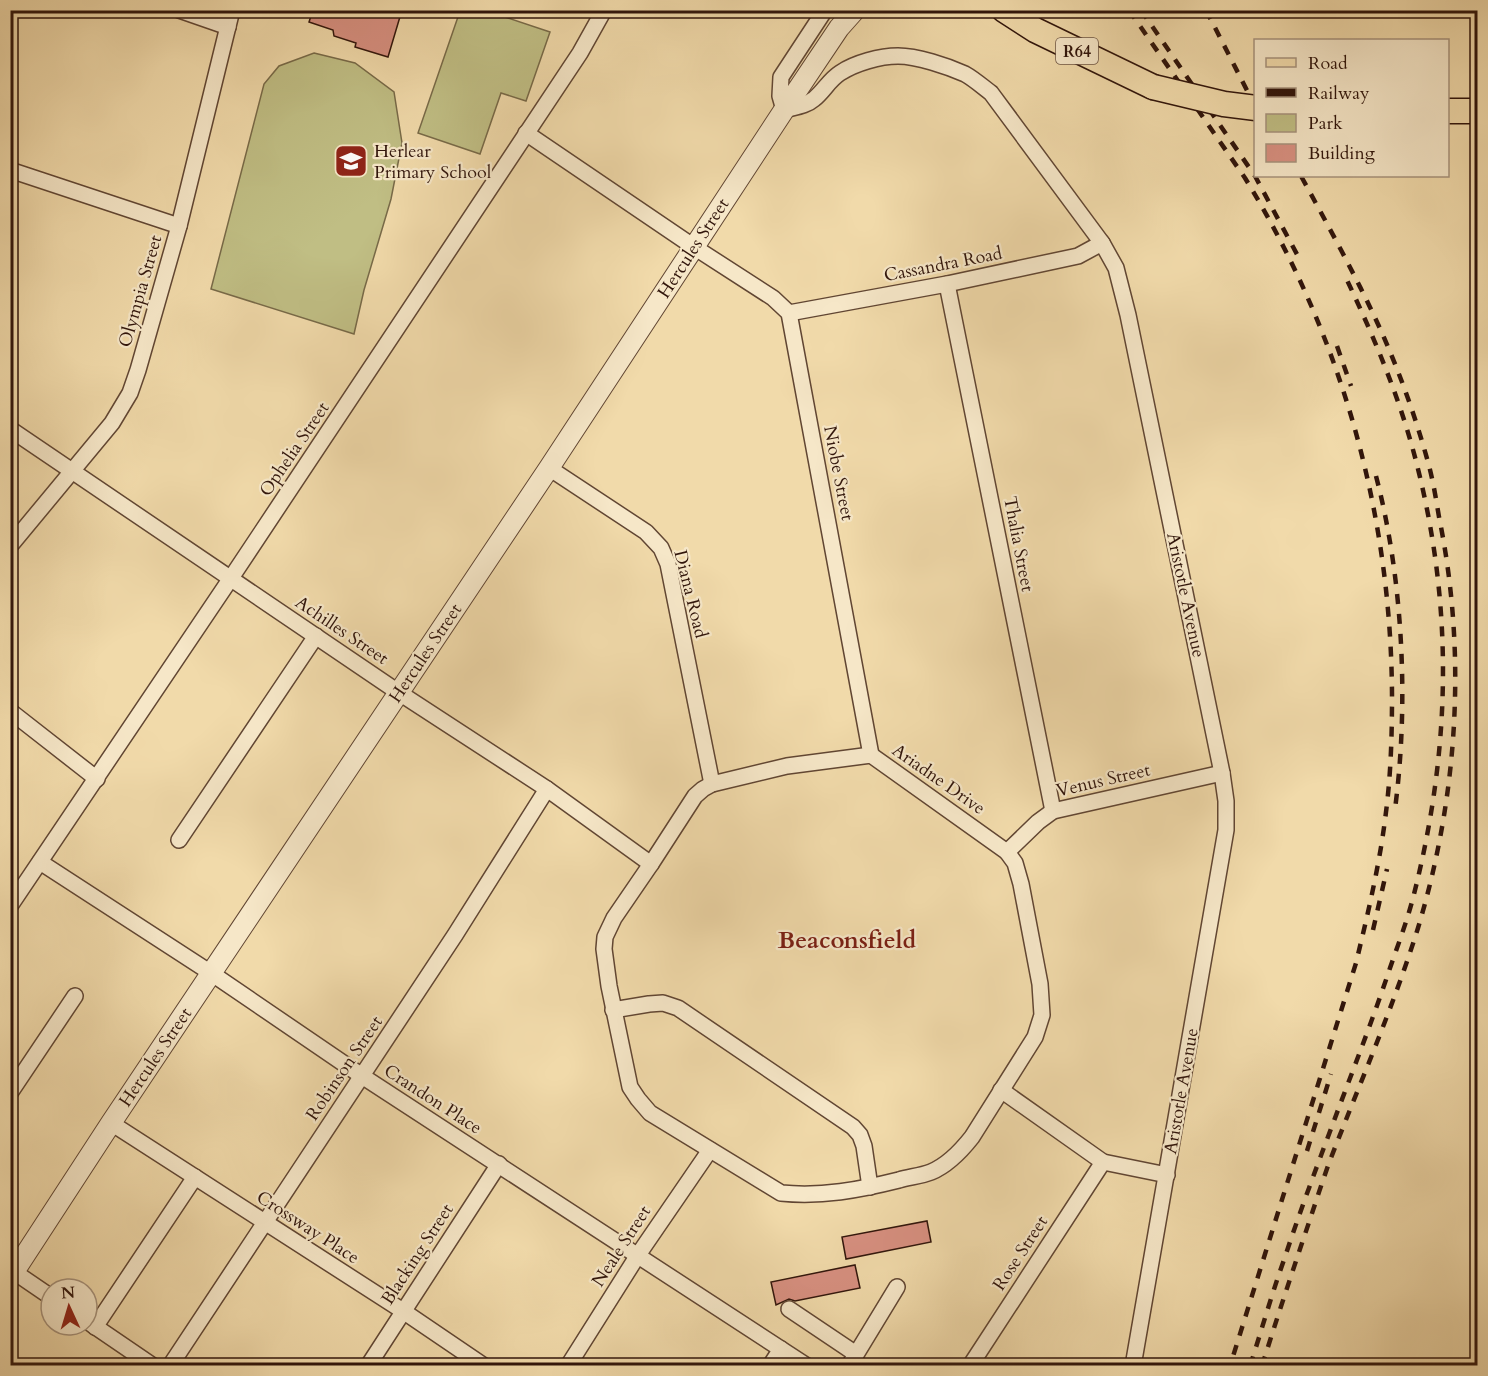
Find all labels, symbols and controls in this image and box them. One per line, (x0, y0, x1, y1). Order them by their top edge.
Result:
road number: R64 (1056, 38, 1098, 64)
legend (1254, 39, 1449, 177)
text: Road (1308, 51, 1348, 76)
text: Railway (1308, 81, 1370, 106)
text: Park (1308, 111, 1343, 136)
place label: Herlear Primary School (374, 139, 492, 185)
text: Building (1308, 141, 1376, 166)
school or university icon: Herlear Primary School (333, 143, 369, 179)
street label: Hercules Street (652, 193, 735, 303)
street label: Olympia Street (113, 232, 168, 350)
street label: Cassandra Road (882, 241, 1005, 288)
street label: Ophelia Street (254, 397, 335, 501)
street label: Niobe Street (817, 424, 860, 523)
street label: Thalia Street (997, 494, 1040, 594)
street label: Aristotle Avenue (1160, 530, 1211, 660)
street label: Diana Road (668, 547, 714, 641)
street label: Achilles Street (290, 590, 394, 671)
street label: Hercules Street (383, 598, 468, 708)
street label: Ariadne Drive (887, 738, 990, 821)
street label: Venus Street (1054, 757, 1153, 803)
district label: Beaconsfield (778, 924, 917, 957)
street label: Hercules Street (113, 1002, 198, 1112)
street label: Robinson Street (300, 1011, 389, 1126)
street label: Aristotle Avenue (1158, 1026, 1205, 1156)
street label: Crandon Place (379, 1058, 487, 1140)
street label: Crossway Place (251, 1185, 364, 1270)
street label: Blacking Street (375, 1199, 460, 1310)
street label: Neale Street (586, 1201, 657, 1292)
street label: Rose Street (987, 1211, 1054, 1296)
north arrow (39, 1277, 99, 1337)
text: N (60, 1282, 76, 1304)

